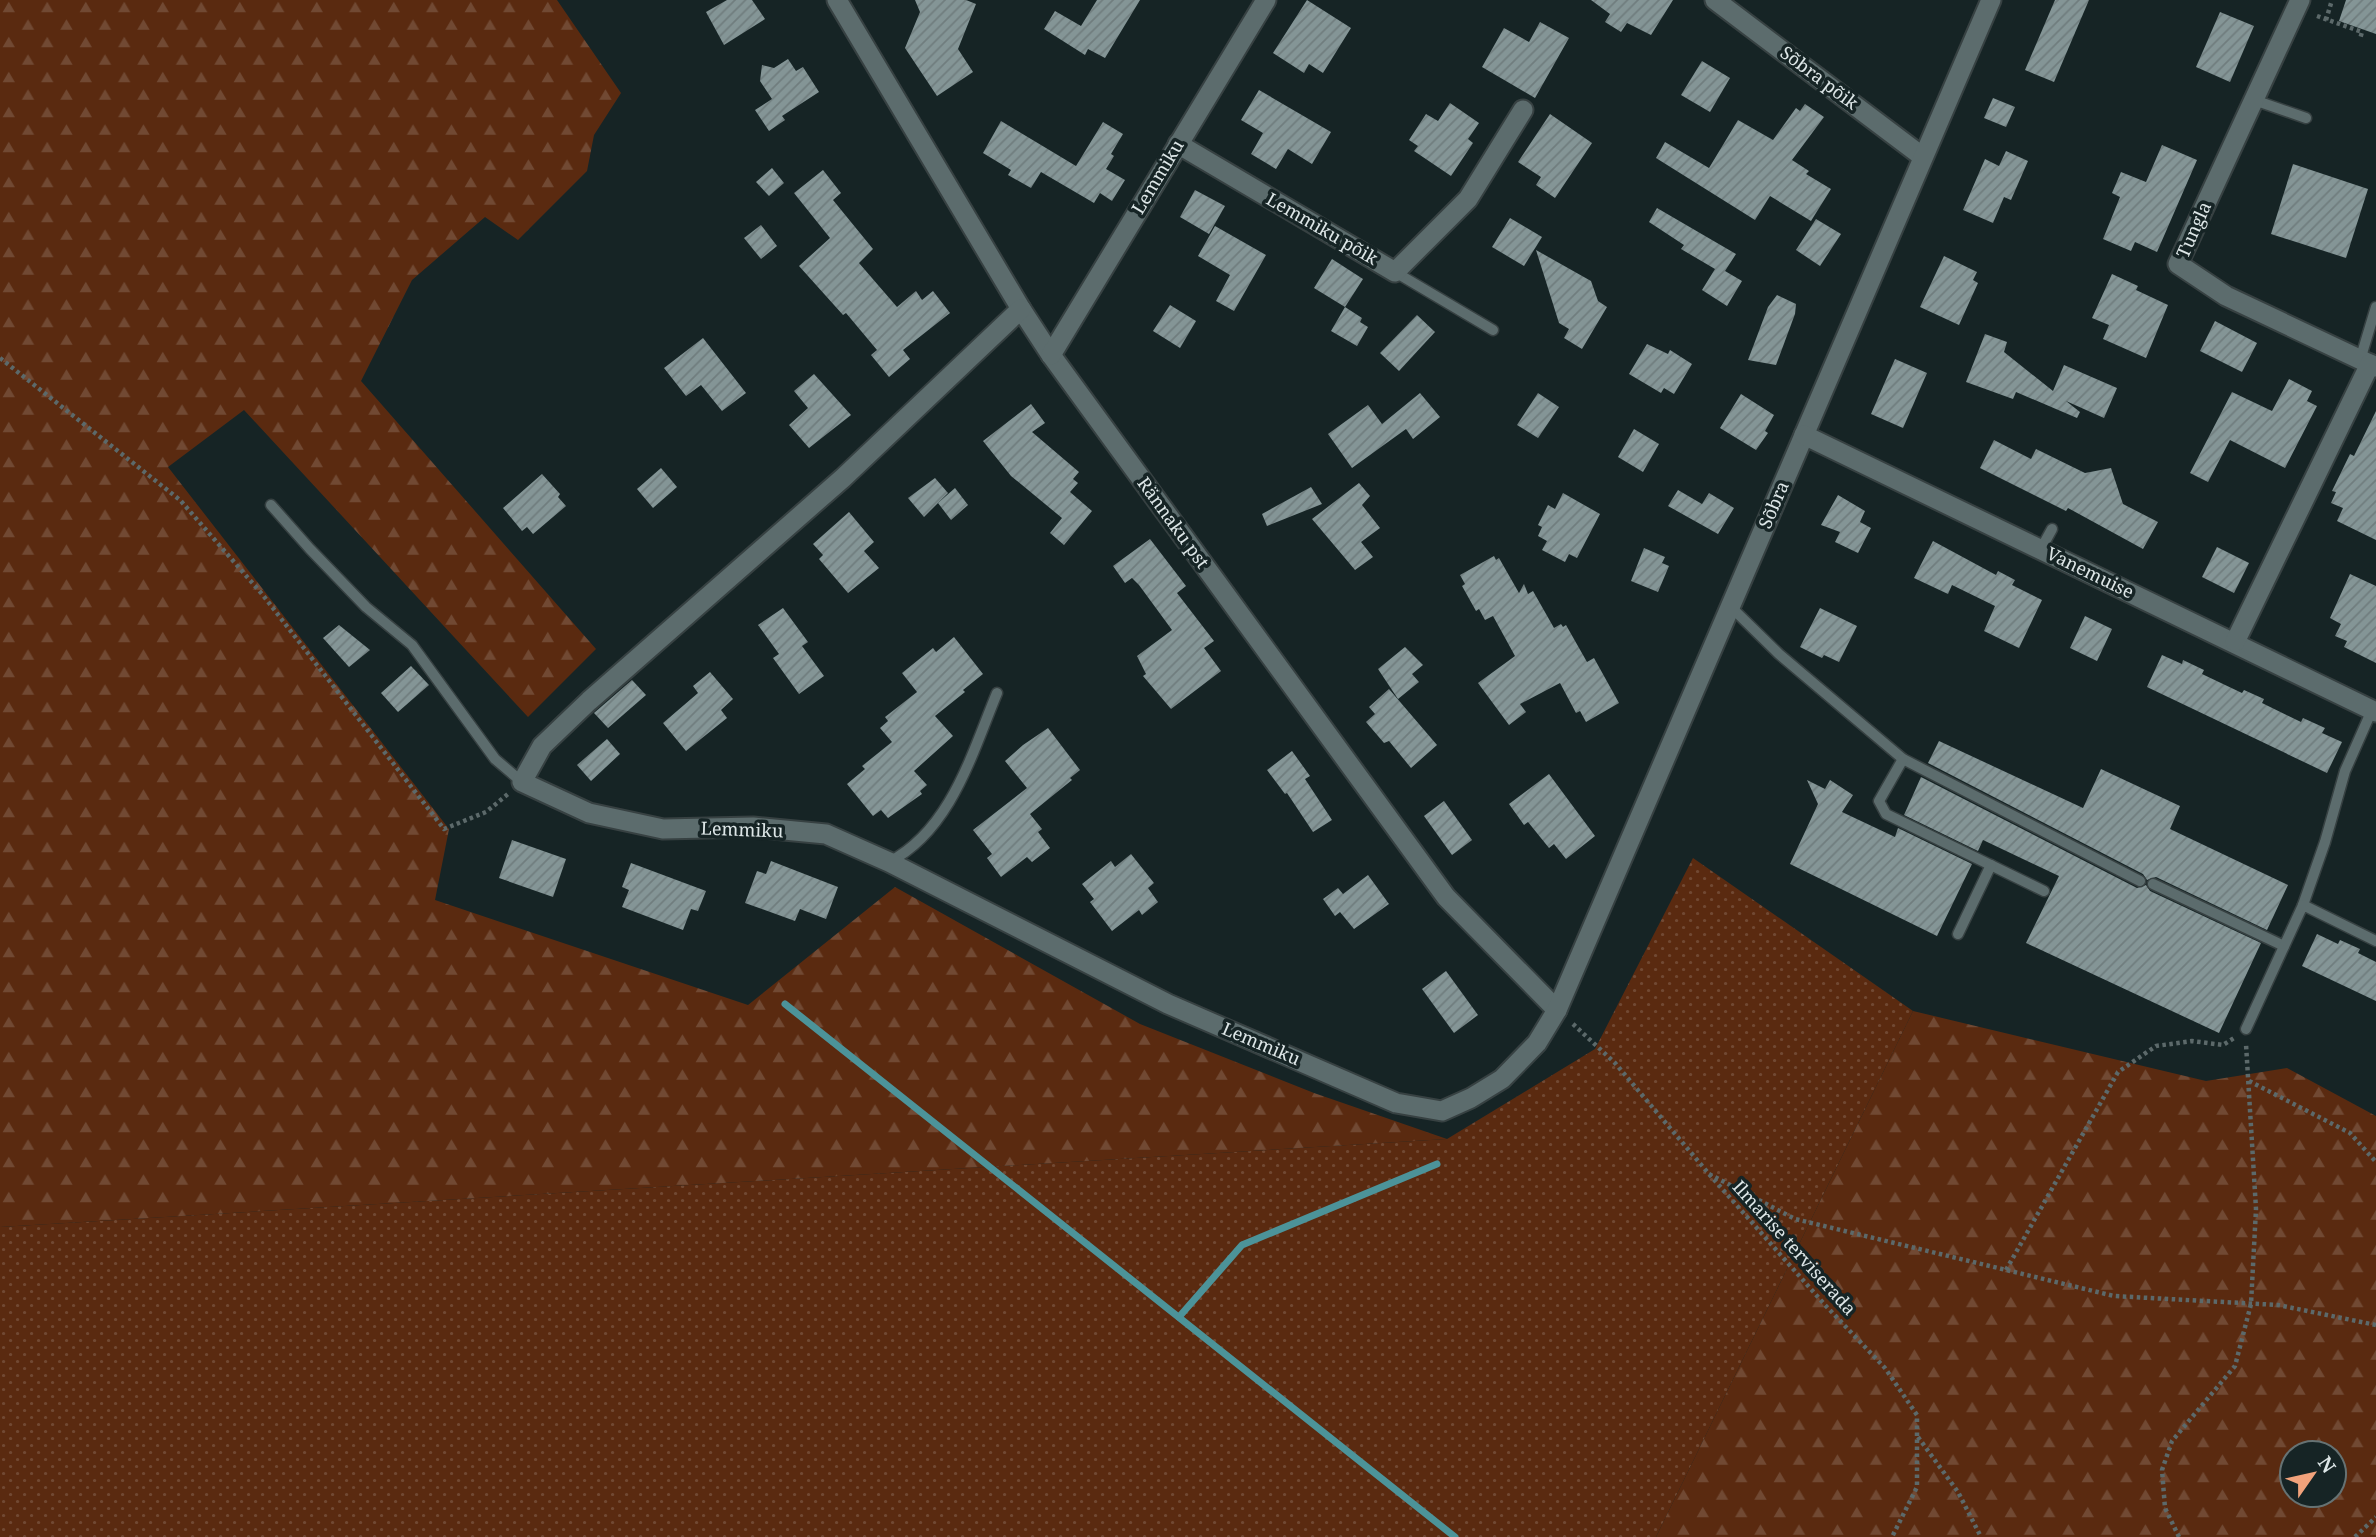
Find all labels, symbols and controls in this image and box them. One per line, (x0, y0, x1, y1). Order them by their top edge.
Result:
street label: Sõbra põik (1776, 40, 1864, 115)
street label: Lemmiku (1126, 134, 1189, 218)
street label: Lemmiku põik (1262, 186, 1383, 270)
street label: Tungla (2170, 198, 2216, 262)
street label: Rännaku pst (1133, 472, 1215, 573)
street label: Sõbra (1752, 477, 1794, 532)
street label: Vanemuise (2043, 541, 2138, 604)
street label: Lemmiku (700, 816, 784, 842)
street label: Lemmiku (1219, 1016, 1305, 1070)
street label: Ilmarise terviserada (1728, 1175, 1862, 1320)
north arrow (2278, 1439, 2348, 1509)
text: N (2312, 1451, 2342, 1478)

